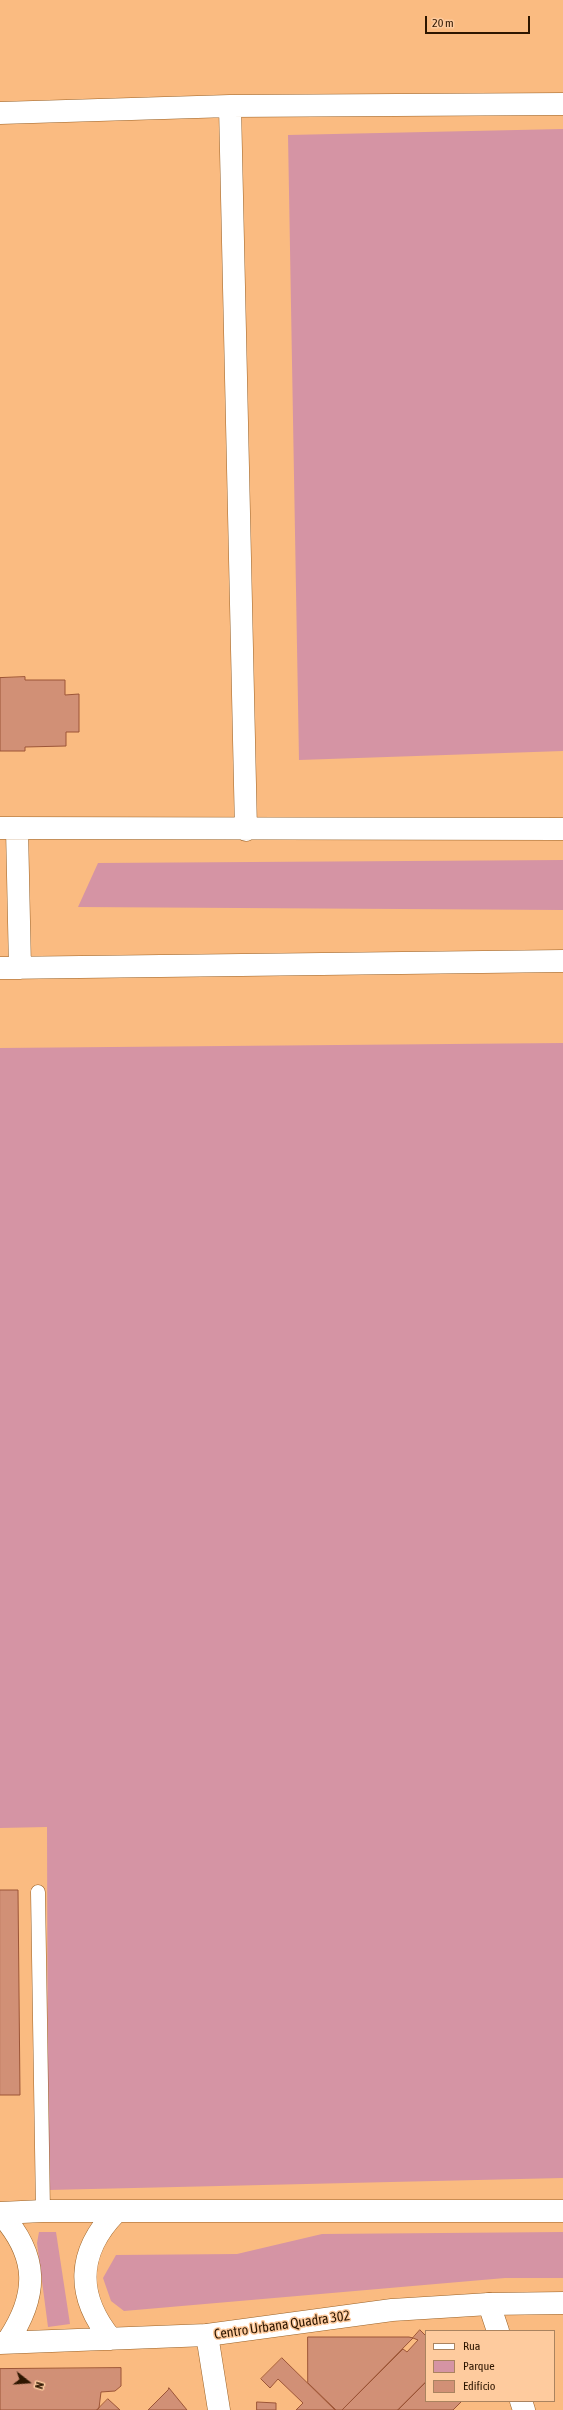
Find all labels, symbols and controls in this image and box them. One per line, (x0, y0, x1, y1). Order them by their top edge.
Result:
scale bar (427, 8, 532, 34)
text: 20 m (432, 16, 454, 30)
street label: Centro Urbana Quadra 302 (213, 2307, 351, 2343)
legend (425, 2330, 555, 2402)
text: Rua (463, 2339, 480, 2353)
text: Parque (463, 2359, 495, 2373)
north arrow (8, 2362, 48, 2402)
text: Edifício (463, 2379, 495, 2393)
text: N (33, 2381, 46, 2390)

